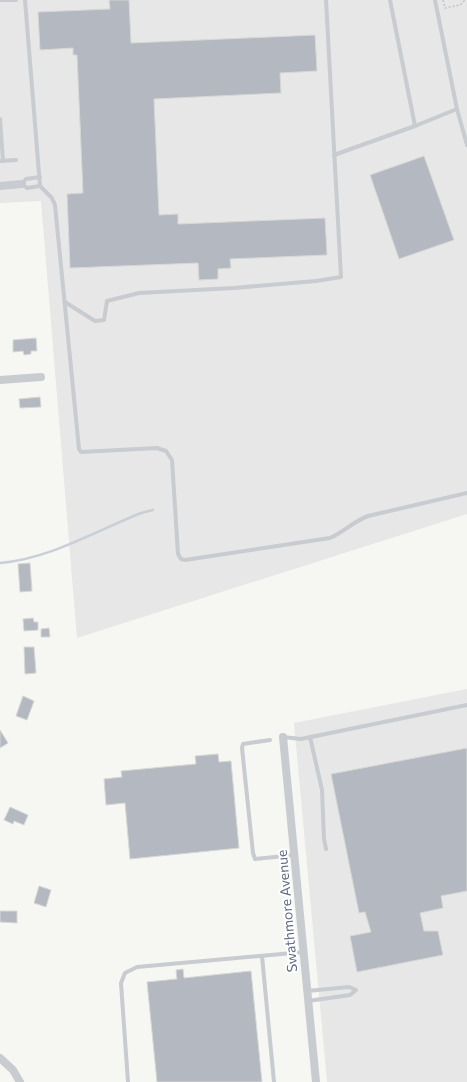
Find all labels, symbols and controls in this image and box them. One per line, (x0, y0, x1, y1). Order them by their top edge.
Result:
street label: Swathmore Avenue (273, 849, 300, 973)

